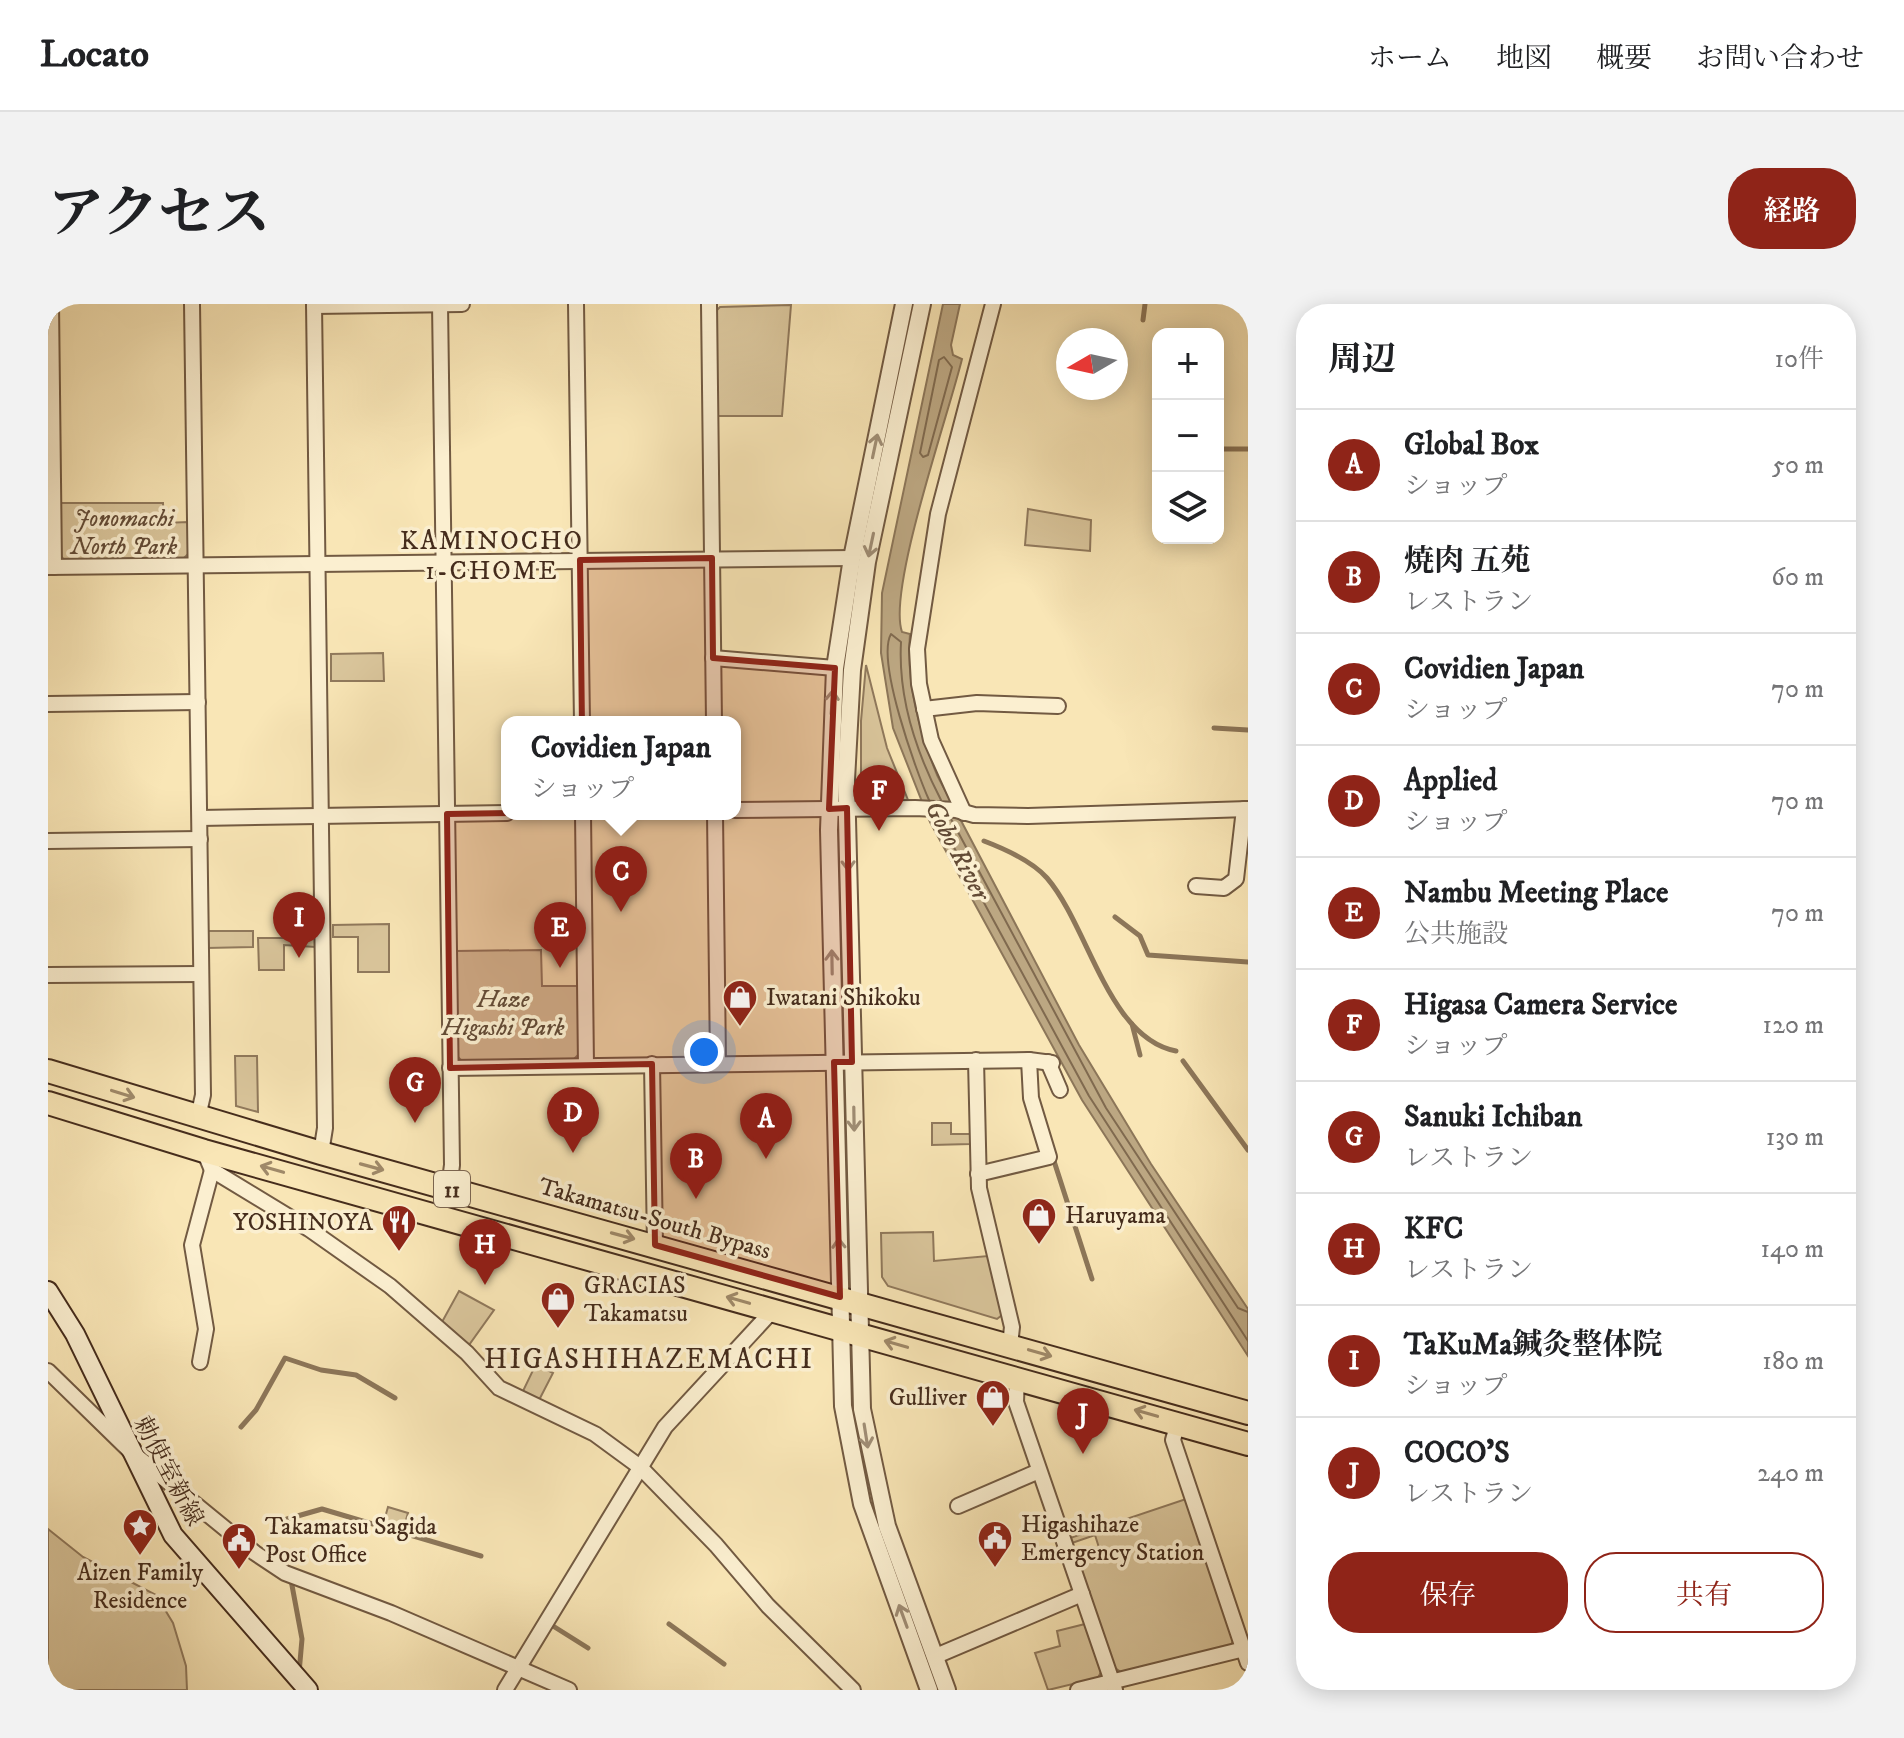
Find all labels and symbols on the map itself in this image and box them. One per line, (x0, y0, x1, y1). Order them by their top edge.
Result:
north arrow (1056, 328, 1128, 400)
one-way arrow (868, 434, 883, 459)
park label: Jonomachi North Park (69, 504, 177, 562)
district label: KAMINOCHO 1-CHOME (400, 525, 584, 588)
one-way arrow (863, 531, 878, 557)
one-way arrow (825, 689, 840, 716)
pin: F (853, 765, 905, 831)
water label: Gobo River (917, 795, 998, 908)
one-way arrow (840, 845, 856, 872)
pin: C (595, 846, 647, 912)
pin: I (273, 892, 325, 958)
pin: E (534, 902, 586, 968)
one-way arrow (824, 949, 840, 976)
shop icon: Iwatani Shikoku (721, 978, 759, 1028)
place label: Iwatani Shikoku (766, 983, 921, 1013)
park label: Haze Higashi Park (441, 985, 564, 1043)
your location (684, 1032, 724, 1072)
pin: G (389, 1057, 441, 1123)
one-way arrow (109, 1087, 135, 1102)
pin: D (547, 1087, 599, 1153)
pin: A (740, 1093, 792, 1159)
one-way arrow (846, 1105, 862, 1132)
pin: B (670, 1133, 722, 1199)
one-way arrow (359, 1160, 385, 1175)
one-way arrow (259, 1161, 285, 1176)
road number: 11 (434, 1171, 470, 1207)
street label: Takamatsu-South Bypass (535, 1172, 774, 1266)
shop icon: Haruyama (1020, 1196, 1058, 1246)
place label: Haruyama (1065, 1201, 1166, 1231)
restaurant icon: YOSHINOYA (380, 1203, 418, 1253)
place label: YOSHINOYA (233, 1208, 374, 1238)
pin: H (459, 1219, 511, 1285)
one-way arrow (609, 1230, 635, 1245)
one-way arrow (831, 1237, 846, 1264)
place label: GRACIAS Takamatsu (584, 1271, 688, 1329)
shop icon: GRACIAS Takamatsu (539, 1280, 577, 1330)
one-way arrow (726, 1291, 752, 1306)
one-way arrow (883, 1336, 909, 1351)
district label: HIGASHIHAZEMACHI (484, 1342, 814, 1377)
one-way arrow (1026, 1347, 1052, 1362)
shop icon: Gulliver (974, 1378, 1012, 1428)
place label: Gulliver (889, 1383, 967, 1413)
pin: J (1057, 1388, 1109, 1454)
one-way arrow (1134, 1405, 1160, 1420)
street label: 勅使室新線 (127, 1411, 210, 1531)
one-way arrow (859, 1423, 874, 1449)
place icon: Aizen Family Residence (121, 1507, 159, 1557)
place label: Higashihaze Emergency Station (1021, 1510, 1205, 1568)
place label: Takamatsu Sagida Post Office (265, 1512, 438, 1570)
public building icon: Higashihaze Emergency Station (976, 1519, 1014, 1569)
public building icon: Takamatsu Sagida Post Office (220, 1521, 258, 1571)
place label: Aizen Family Residence (77, 1558, 204, 1616)
one-way arrow (895, 1604, 909, 1629)

